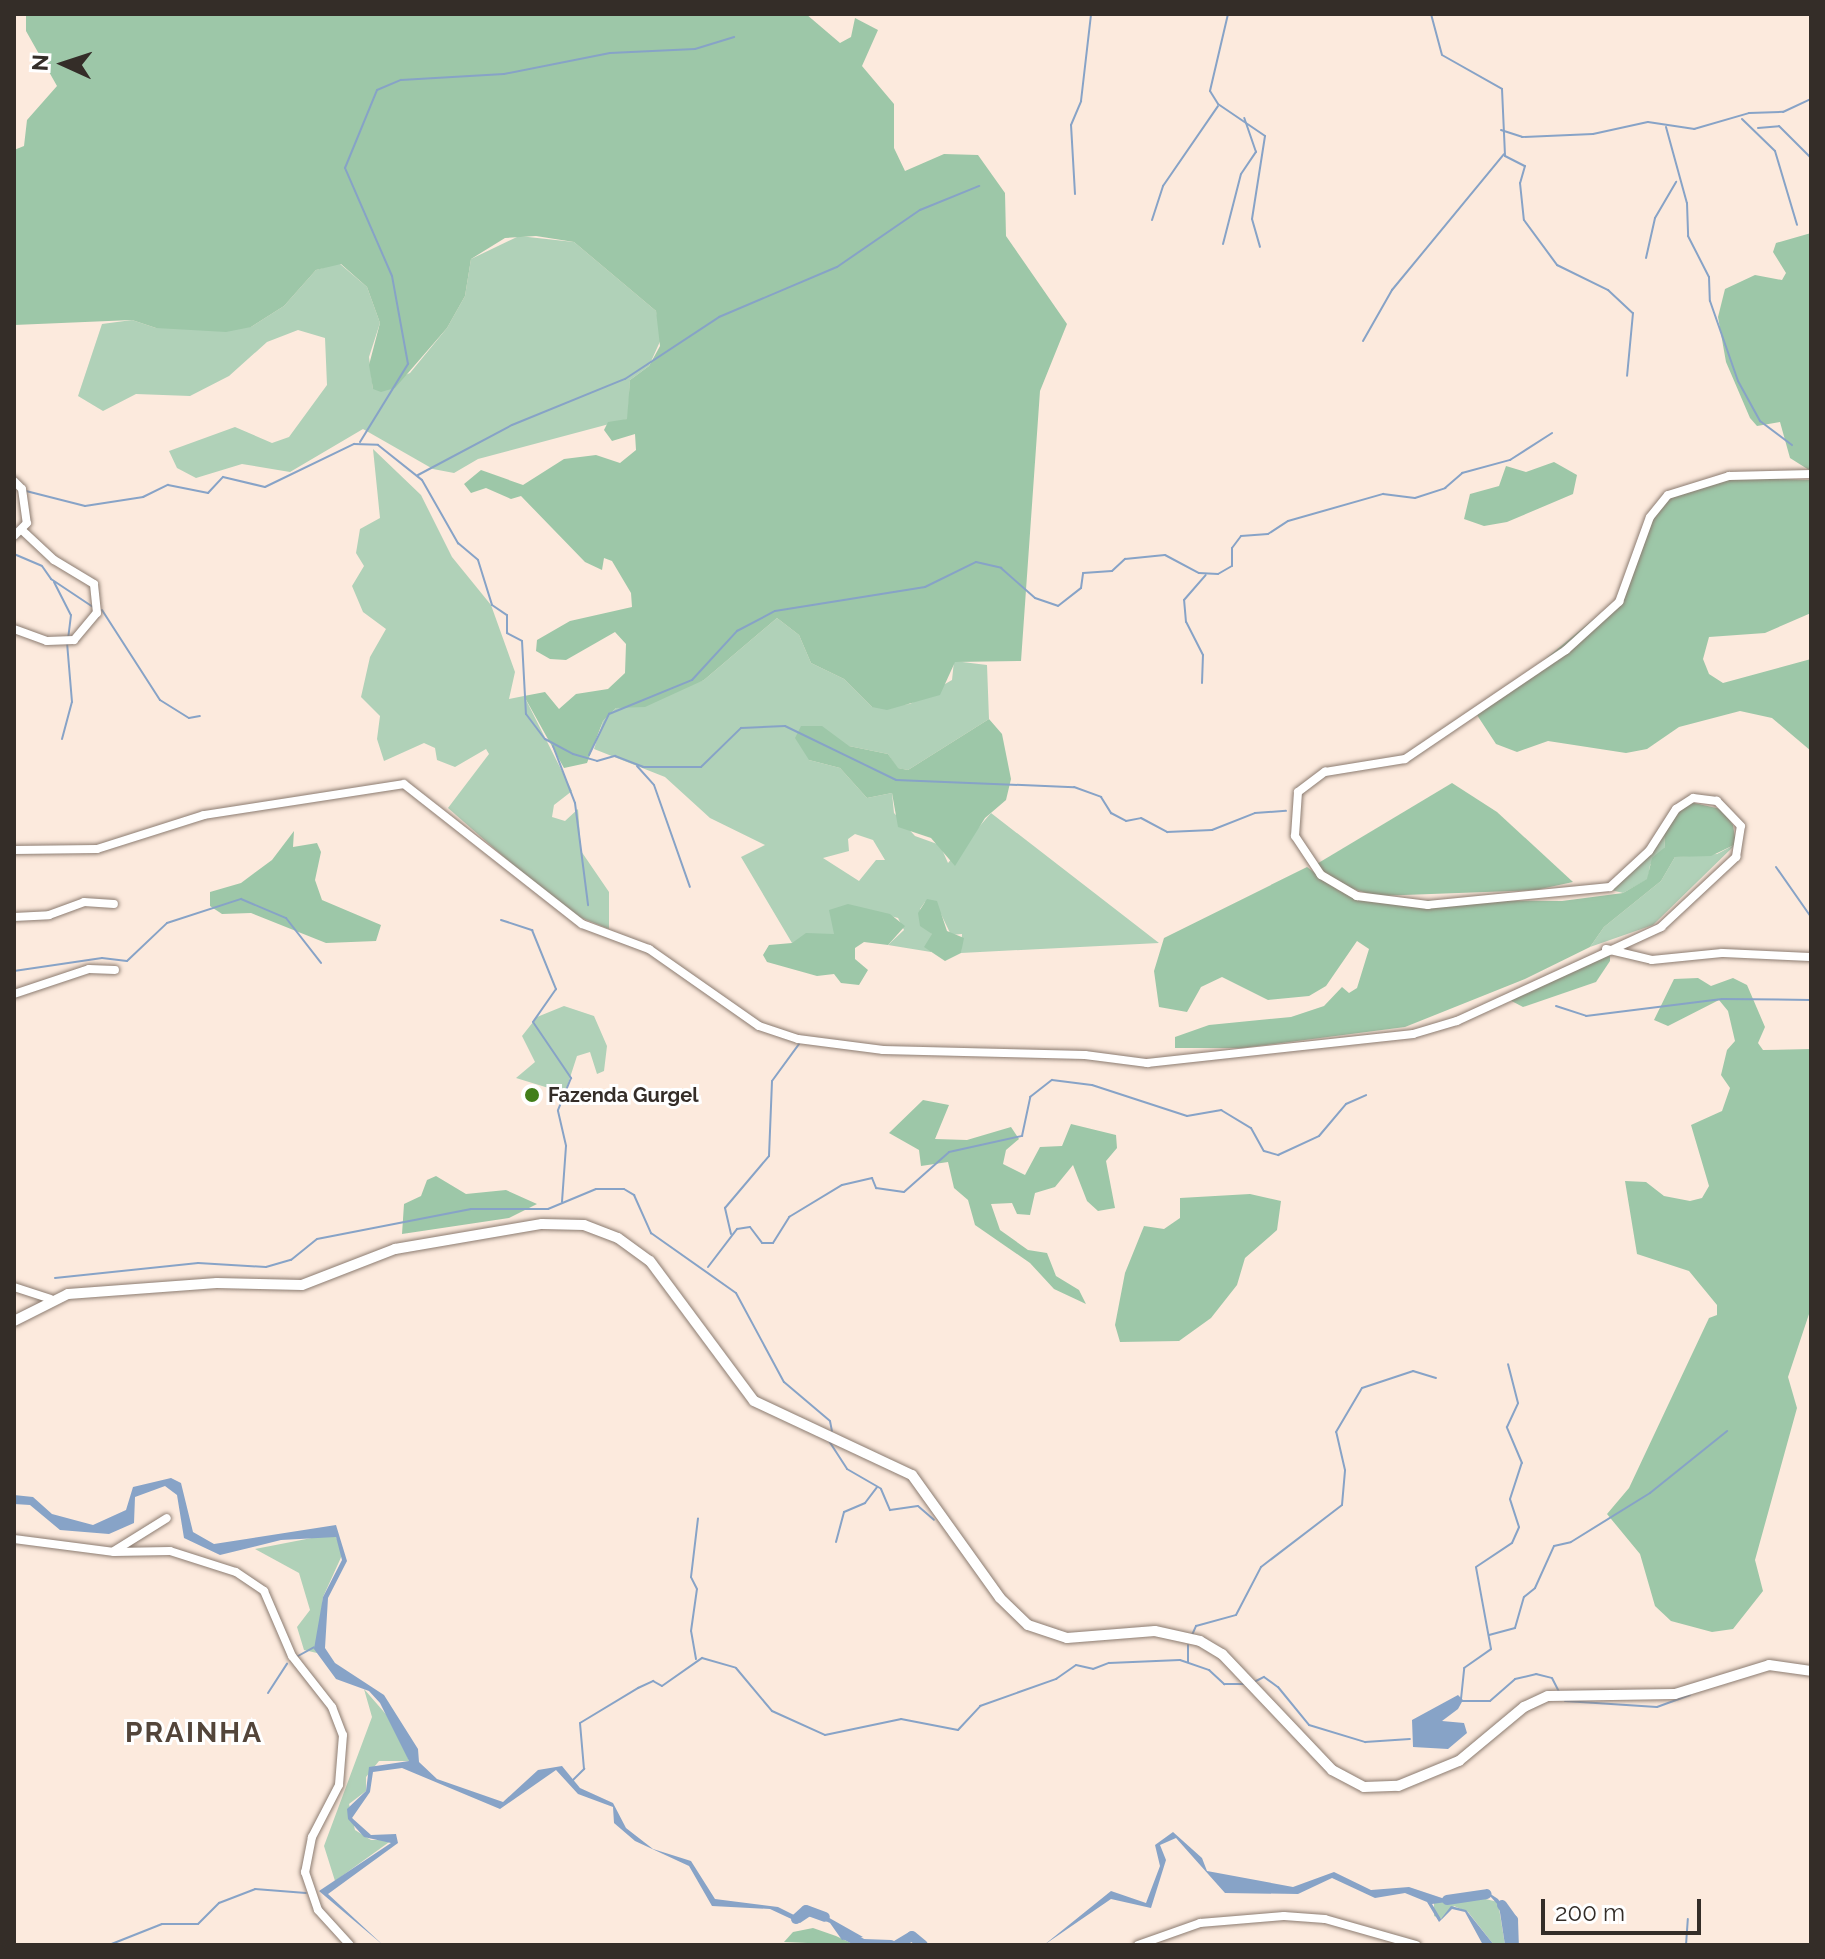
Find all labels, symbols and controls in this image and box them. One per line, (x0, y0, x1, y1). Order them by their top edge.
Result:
north arrow (24, 24, 104, 104)
text: N (27, 54, 53, 72)
place label: Fazenda Gurgel (548, 1083, 699, 1107)
marker: Fazenda Gurgel (523, 1086, 541, 1104)
district label: PRAINHA (125, 1716, 263, 1750)
scale bar (1545, 1883, 1705, 1933)
text: 200 m (1555, 1898, 1625, 1927)

